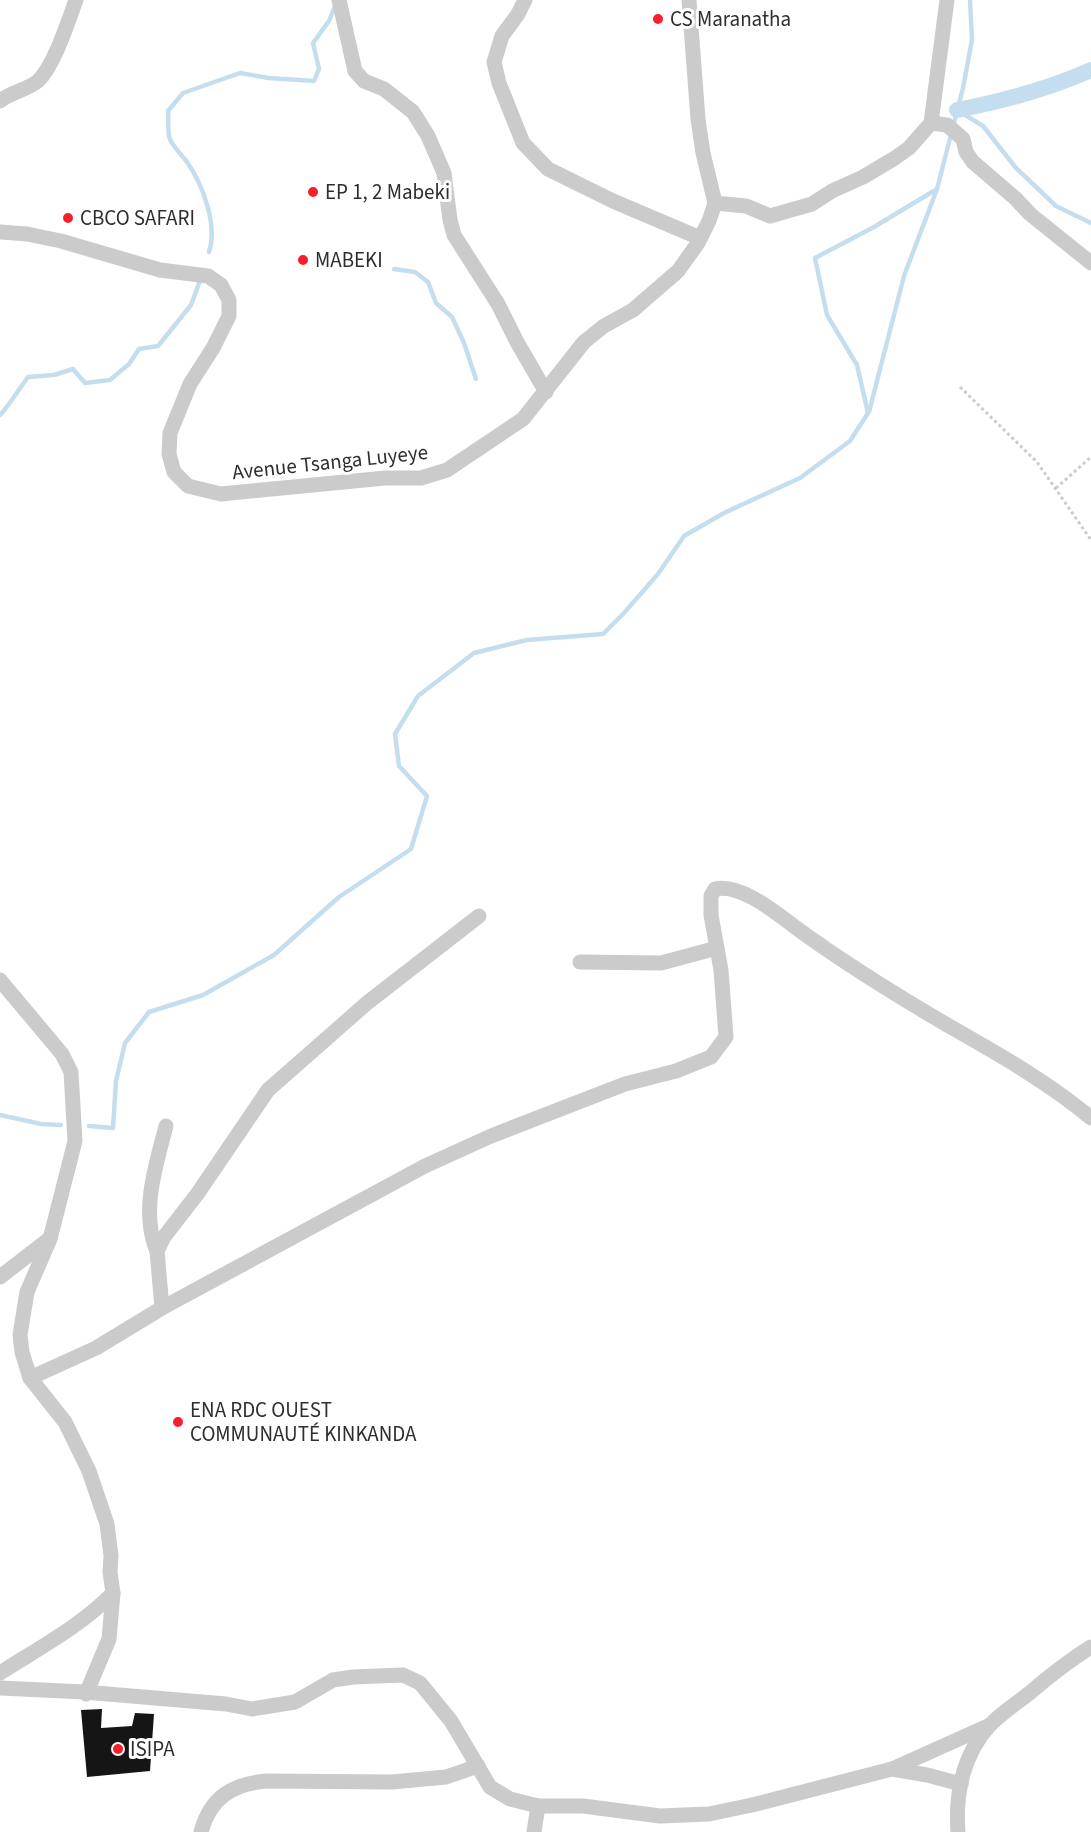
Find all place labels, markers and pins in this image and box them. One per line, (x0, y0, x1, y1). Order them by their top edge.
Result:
place label: CS Maranatha (670, 4, 791, 34)
marker: CS Maranatha (651, 12, 665, 26)
place label: EP 1, 2 Mabeki (325, 177, 450, 207)
marker: EP 1, 2 Mabeki (306, 185, 320, 199)
place label: CBCO SAFARI (80, 203, 195, 233)
marker: CBCO SAFARI (61, 211, 75, 225)
place label: MABEKI (315, 245, 383, 275)
marker: MABEKI (296, 253, 310, 267)
place label: ENA RDC OUEST COMMUNAUTÉ KINKANDA (190, 1395, 417, 1449)
marker: ENA RDC OUEST COMMUNAUTÉ KINKANDA (171, 1415, 185, 1429)
place label: ISIPA (130, 1734, 175, 1764)
marker: ISIPA (111, 1742, 125, 1756)

